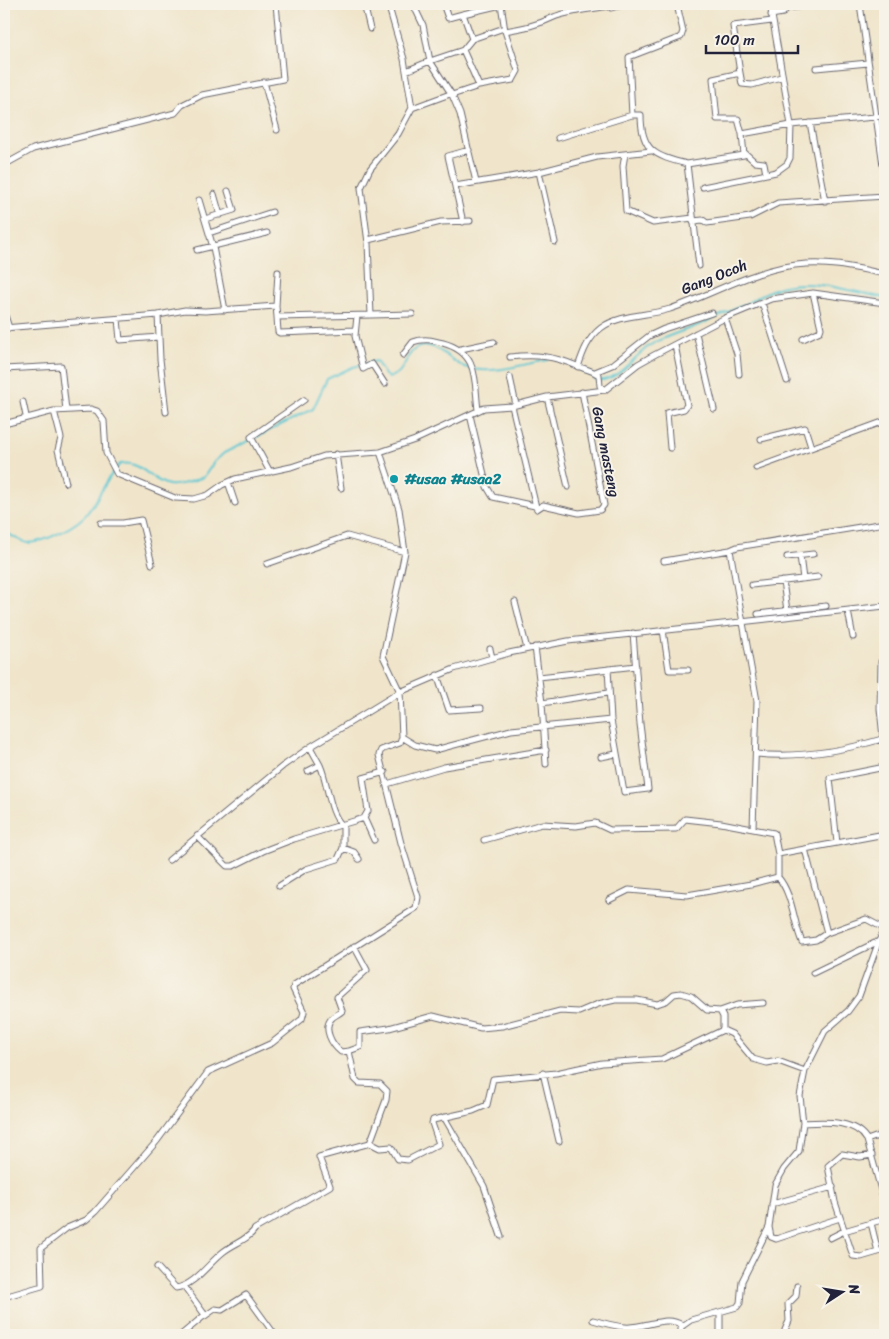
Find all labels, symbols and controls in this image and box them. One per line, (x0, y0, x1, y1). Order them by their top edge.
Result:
scale bar (706, 22, 799, 54)
text: 100 m (714, 27, 755, 53)
street label: Gang Ocoh (677, 252, 751, 302)
street label: Gang masteng (584, 404, 628, 500)
place label: #usaa #usaa2 (404, 466, 501, 492)
marker: #usaa #usaa2 (388, 473, 400, 485)
north arrow (816, 1266, 866, 1316)
text: N (841, 1281, 868, 1297)

